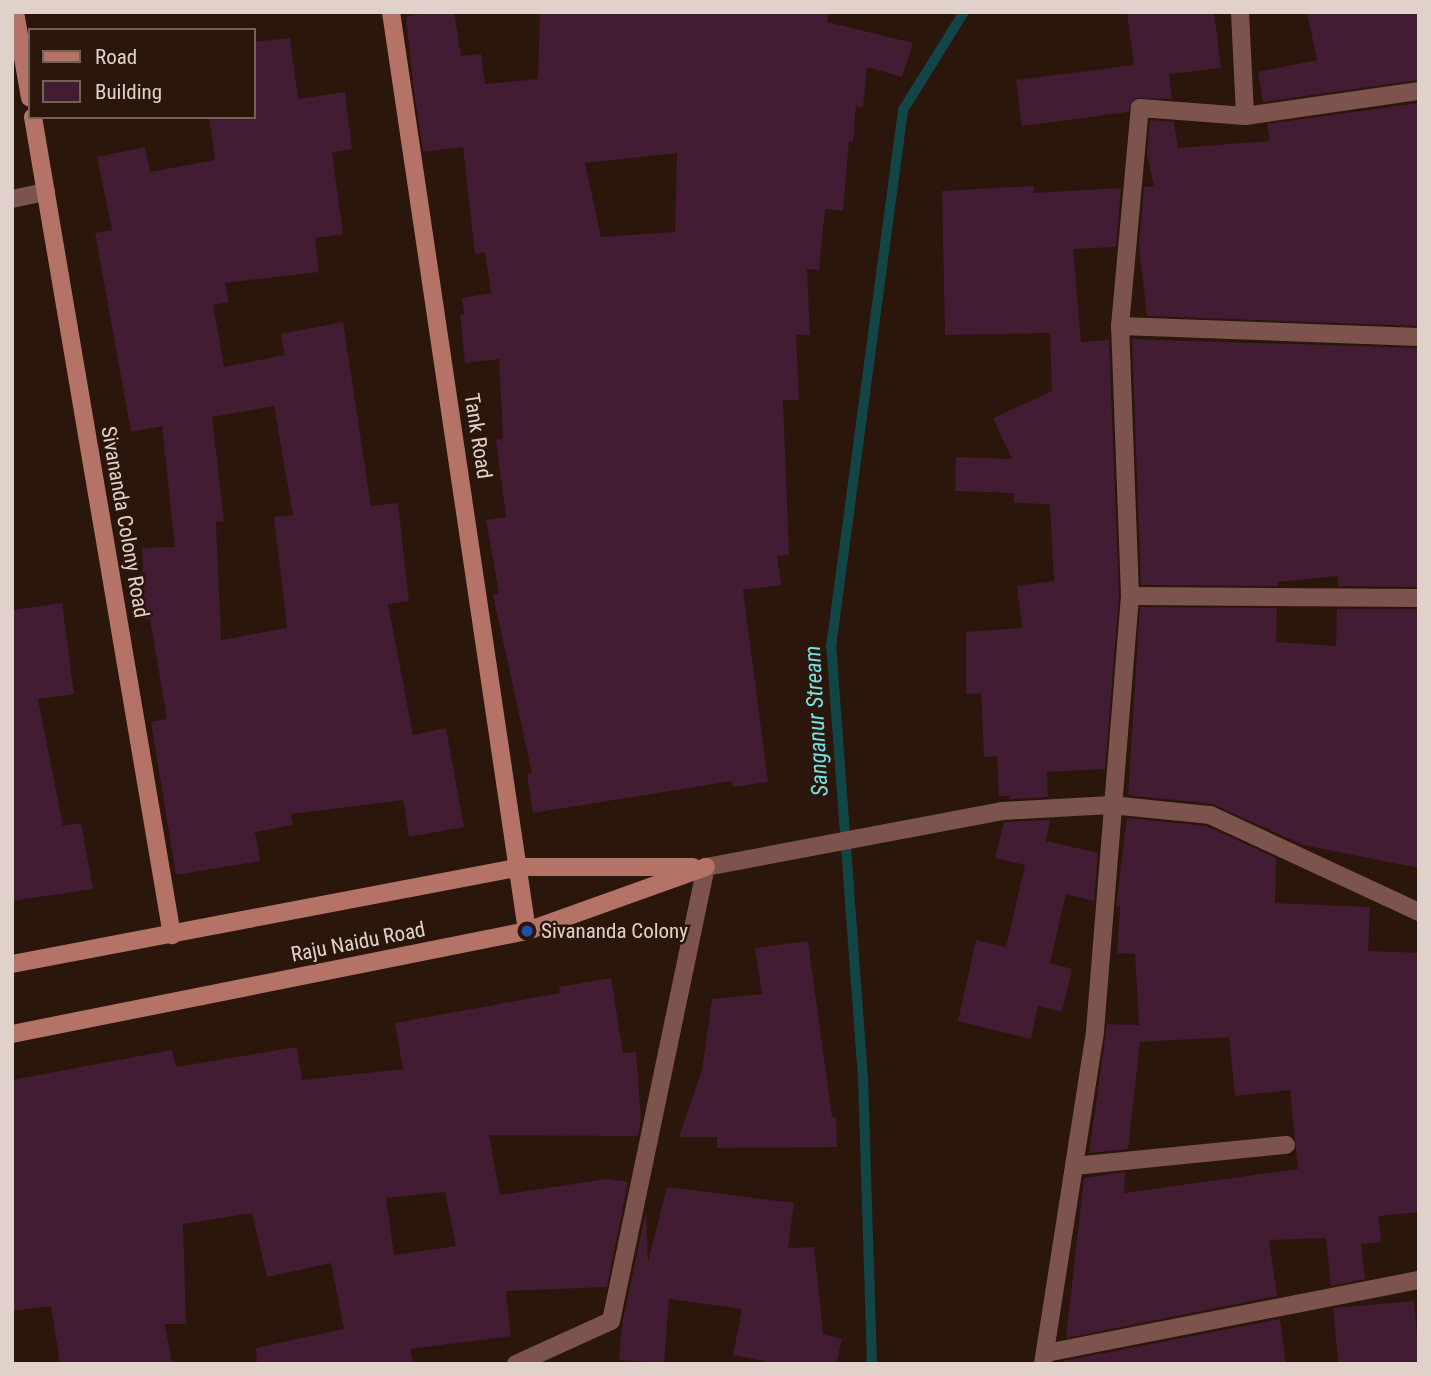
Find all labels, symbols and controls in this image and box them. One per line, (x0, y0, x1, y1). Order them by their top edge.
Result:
legend (28, 28, 256, 119)
text: Road (95, 45, 137, 69)
text: Building (95, 80, 162, 104)
street label: Tank Road (459, 391, 497, 481)
street label: Sivananda Colony Road (96, 424, 154, 620)
water label: Sanganur Stream (799, 645, 835, 797)
street label: Raju Naidu Road (289, 917, 427, 967)
place label: Sivananda Colony (541, 918, 688, 944)
marker: Sivananda Colony (519, 923, 535, 939)

